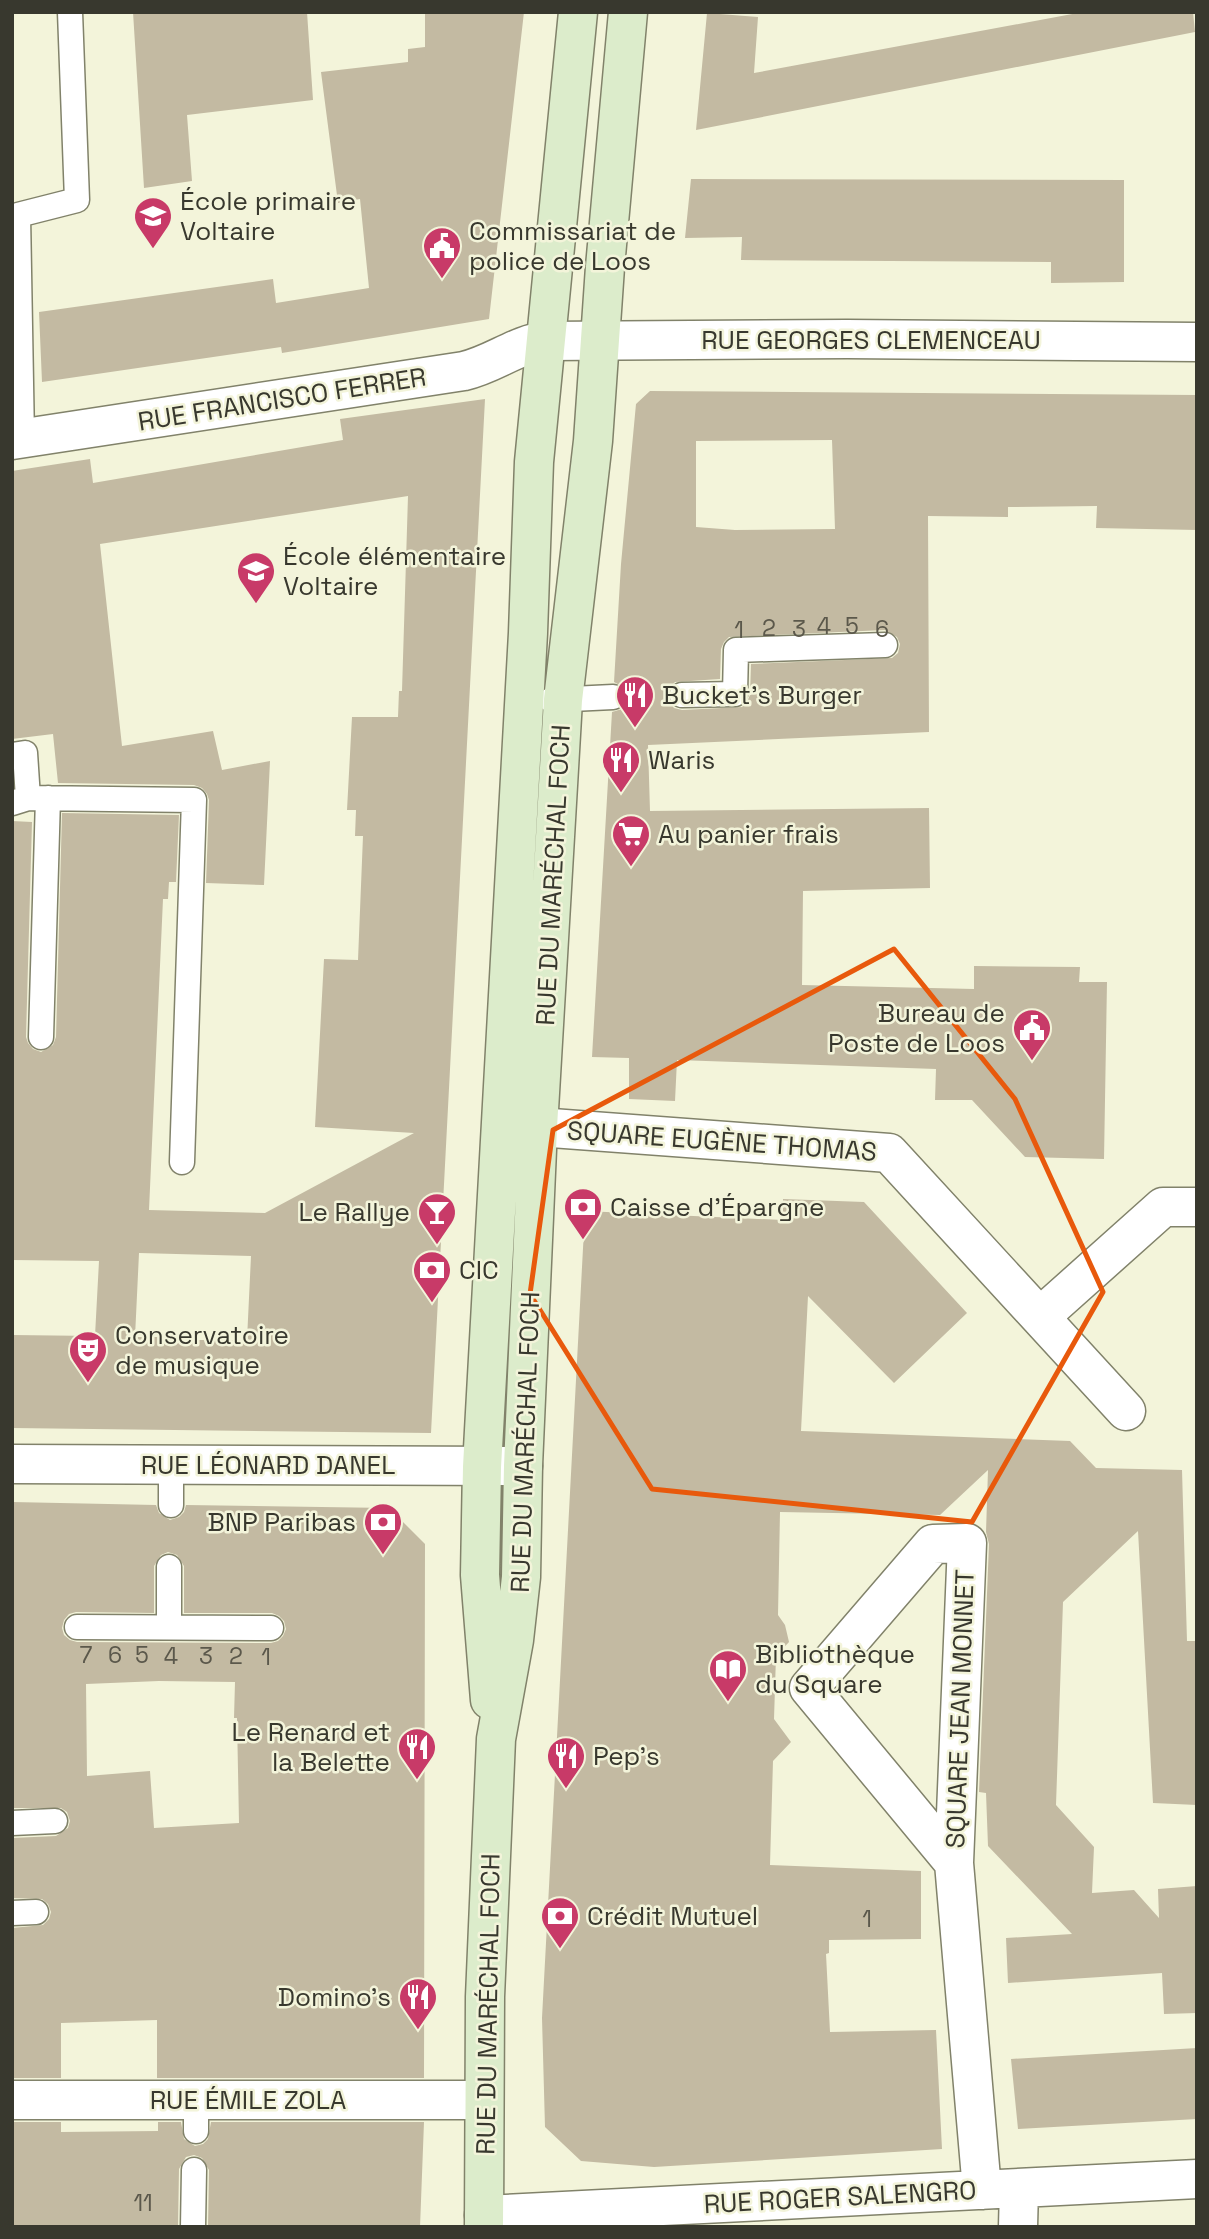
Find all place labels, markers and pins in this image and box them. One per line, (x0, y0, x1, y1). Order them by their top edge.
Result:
place label: École primaire Voltaire (180, 184, 356, 248)
school or university icon: École primaire Voltaire (132, 195, 174, 250)
place label: Commissariat de police de Loos (469, 214, 676, 278)
public building icon: Commissariat de police de Loos (421, 225, 463, 280)
place label: École élémentaire Voltaire (283, 539, 506, 603)
school or university icon: École élémentaire Voltaire (235, 550, 277, 605)
restaurant icon: Bucket's Burger (614, 674, 656, 729)
place label: Bucket's Burger (662, 678, 862, 712)
restaurant icon: Waris (600, 739, 642, 794)
place label: Waris (648, 743, 715, 777)
supermarket icon: Au panier frais (610, 813, 652, 868)
place label: Au panier frais (658, 817, 839, 851)
place label: Bureau de Poste de Loos (828, 996, 1005, 1060)
public building icon: Bureau de Poste de Loos (1011, 1007, 1053, 1062)
bank icon: Caisse d'Épargne (562, 1186, 604, 1241)
place label: Caisse d'Épargne (610, 1190, 824, 1224)
bar icon: Le Rallye (416, 1191, 458, 1246)
place label: Le Rallye (298, 1195, 410, 1229)
bank icon: CIC (411, 1249, 453, 1304)
place label: CIC (459, 1253, 499, 1287)
place label: Conservatoire de musique (115, 1318, 289, 1382)
theatre icon: Conservatoire de musique (67, 1329, 109, 1384)
bank icon: BNP Paribas (362, 1501, 404, 1556)
place label: BNP Paribas (207, 1505, 356, 1539)
place label: Bibliothèque du Square (755, 1637, 915, 1701)
library icon: Bibliothèque du Square (707, 1648, 749, 1703)
place label: Le Renard et la Belette (232, 1715, 390, 1779)
restaurant icon: Le Renard et la Belette (396, 1726, 438, 1781)
restaurant icon: Pep's (545, 1735, 587, 1790)
place label: Pep's (593, 1739, 660, 1773)
bank icon: Crédit Mutuel (539, 1895, 581, 1950)
place label: Crédit Mutuel (587, 1899, 758, 1933)
restaurant icon: Domino's (397, 1976, 439, 2031)
place label: Domino's (278, 1980, 391, 2014)

